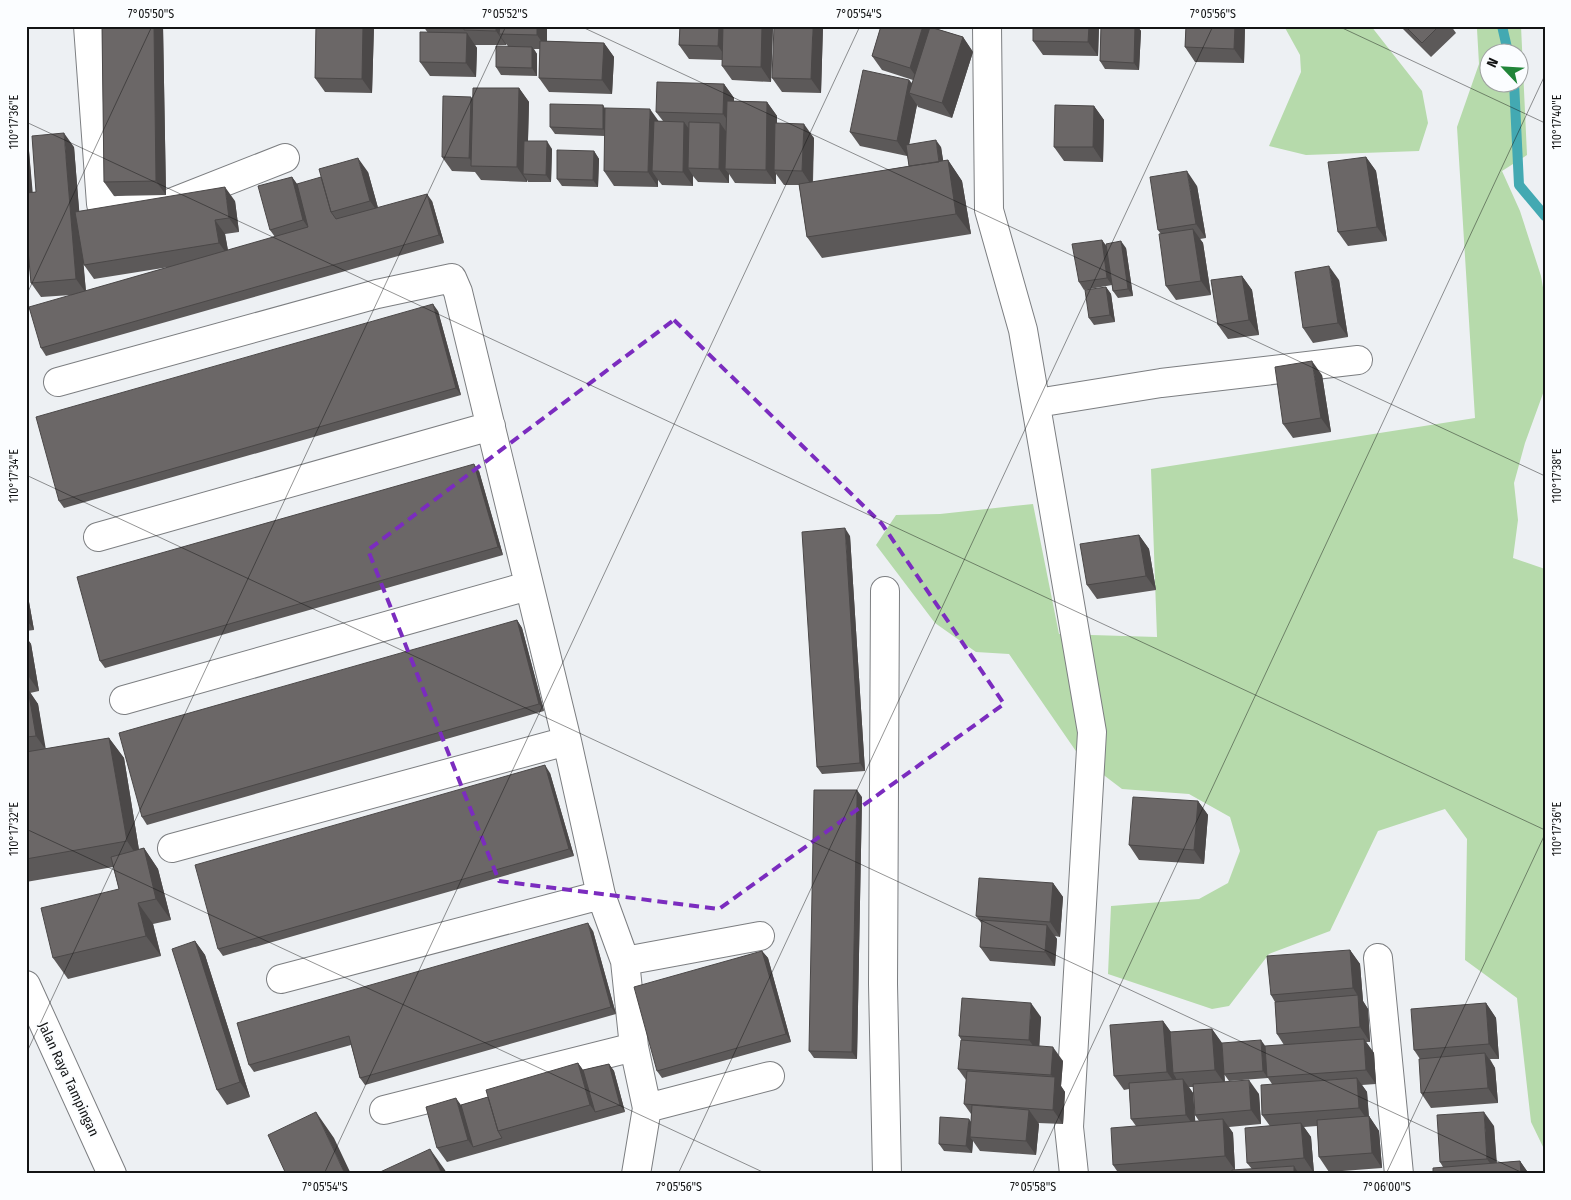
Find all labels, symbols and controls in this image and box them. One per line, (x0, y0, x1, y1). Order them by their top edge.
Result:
text: 7°05'50"S (128, 7, 174, 21)
text: 7°05'52"S (482, 7, 528, 21)
text: 7°05'54"S (836, 7, 882, 21)
text: 7°05'56"S (1190, 7, 1236, 21)
north arrow (1478, 42, 1528, 92)
text: N (1483, 55, 1502, 70)
text: 110°17'36"E (7, 94, 21, 149)
text: 110°17'40"E (1550, 94, 1564, 149)
text: 110°17'38"E (1550, 448, 1564, 503)
text: 110°17'34"E (7, 449, 21, 503)
text: 110°17'36"E (1550, 801, 1564, 856)
text: 110°17'32"E (7, 802, 21, 856)
street label: Jalan Raya Tampingan (35, 1019, 103, 1139)
text: 7°05'54"S (302, 1180, 348, 1194)
text: 7°05'56"S (656, 1180, 702, 1194)
text: 7°05'58"S (1010, 1180, 1056, 1194)
text: 7°06'00"S (1363, 1180, 1411, 1194)

